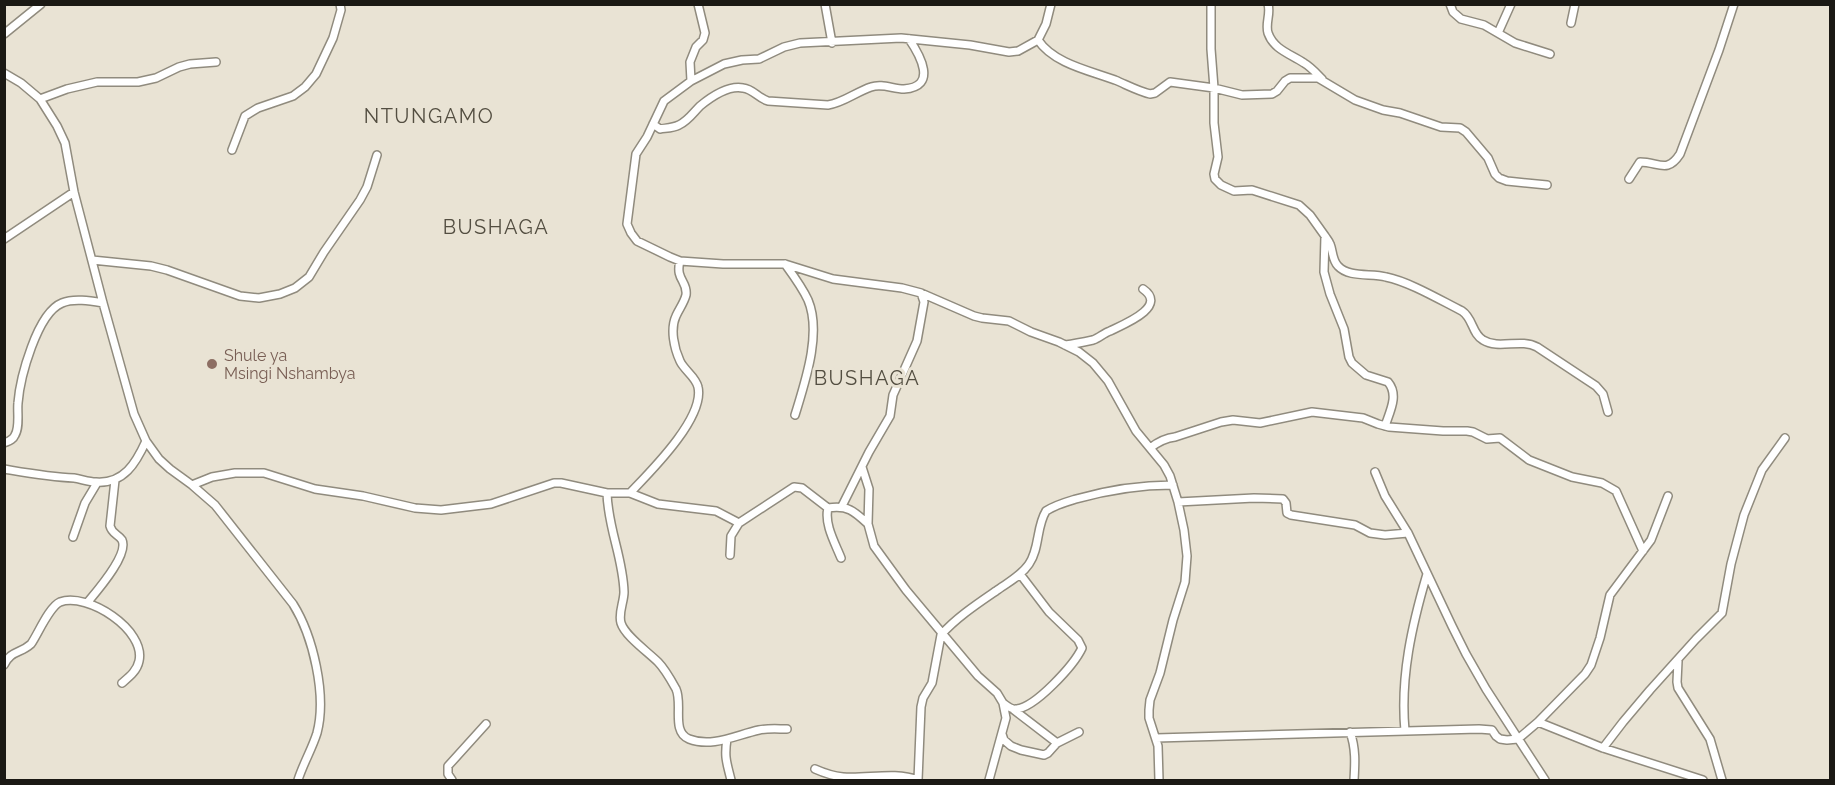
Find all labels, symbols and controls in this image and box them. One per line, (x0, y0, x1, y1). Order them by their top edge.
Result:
district label: NTUNGAMO (364, 104, 494, 128)
district label: BUSHAGA (443, 215, 549, 239)
place label: Shule ya Msingi Nshambya (224, 346, 355, 383)
marker: Shule ya Msingi Nshambya (205, 357, 219, 371)
district label: BUSHAGA (814, 366, 920, 390)

